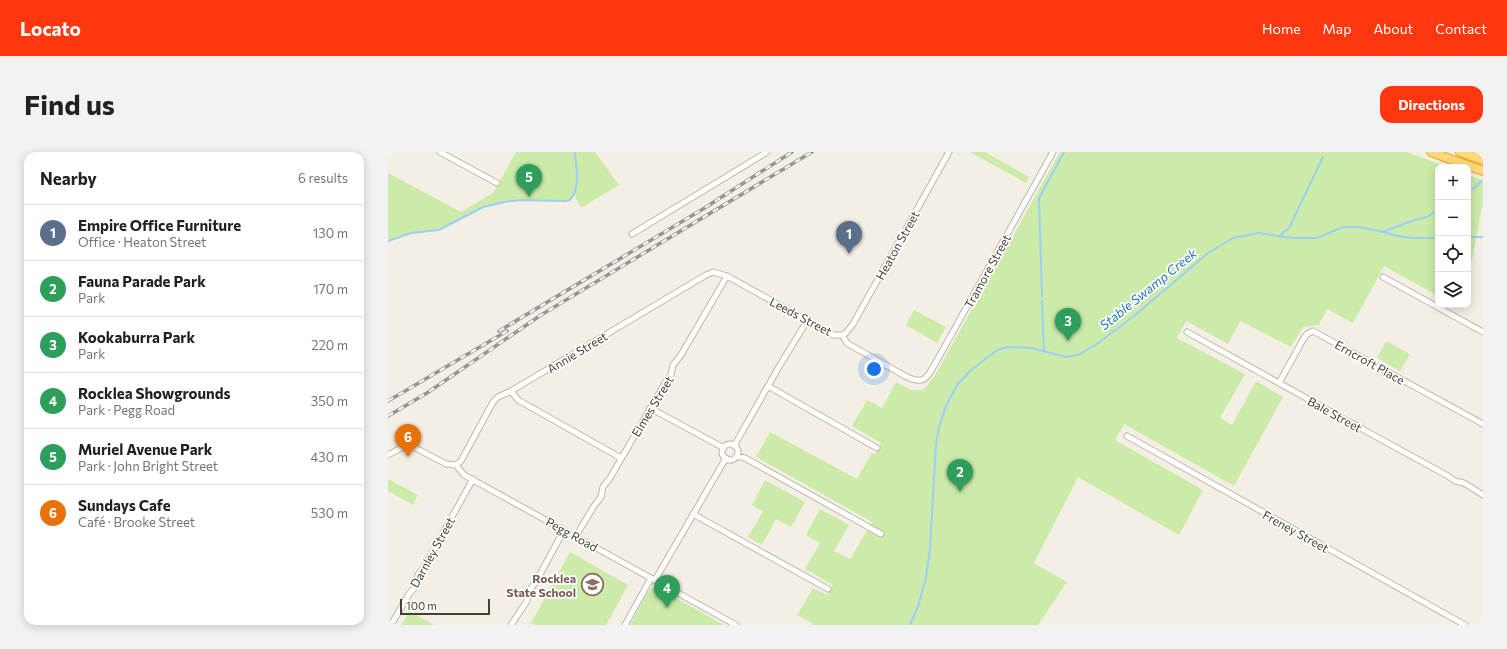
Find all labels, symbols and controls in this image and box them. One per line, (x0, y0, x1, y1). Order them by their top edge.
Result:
text: Locato (20, 17, 81, 40)
text: Home (1262, 20, 1301, 37)
text: Map (1323, 20, 1351, 37)
text: About (1373, 20, 1413, 37)
text: Contact (1435, 20, 1487, 37)
button: Directions (1380, 86, 1483, 123)
text: Find us (24, 87, 115, 121)
pin: 5 (516, 164, 542, 197)
map controls (1435, 164, 1471, 308)
button: + (1435, 164, 1471, 200)
text: Nearby (40, 168, 97, 189)
text: 6 results (298, 170, 348, 186)
button: − (1435, 200, 1471, 236)
street label: Heaton Street (872, 208, 922, 282)
text: Empire Office Furniture (78, 216, 241, 234)
pin: 1 (836, 221, 862, 254)
text: 1 (50, 225, 56, 241)
text: 130 m (313, 225, 348, 241)
street label: Tramore Street (961, 232, 1013, 310)
text: Office · Heaton Street (78, 234, 206, 250)
button: locate (1435, 236, 1471, 272)
water label: Stable Swamp Creek (1096, 244, 1201, 333)
text: Fauna Parade Park (78, 272, 206, 290)
button: layers (1435, 272, 1471, 308)
text: 2 (49, 281, 57, 297)
text: 170 m (313, 281, 348, 297)
text: Park (78, 290, 105, 306)
street label: Leeds Street (768, 294, 834, 338)
pin: 3 (1055, 308, 1081, 341)
text: Kookaburra Park (78, 328, 195, 346)
street label: Annie Street (544, 329, 610, 375)
text: 3 (49, 337, 57, 353)
text: 220 m (311, 337, 348, 353)
street label: Erncroft Place (1333, 337, 1407, 387)
text: Park (78, 346, 105, 362)
your location (864, 359, 884, 379)
street label: Elmes Street (628, 373, 676, 439)
text: Rocklea Showgrounds (78, 384, 230, 402)
text: 4 (49, 393, 57, 409)
text: 350 m (311, 393, 348, 409)
street label: Bale Street (1306, 393, 1365, 435)
text: Park · Pegg Road (78, 402, 175, 418)
pin: 6 (395, 424, 421, 457)
text: Muriel Avenue Park (78, 440, 212, 458)
text: 5 (49, 449, 57, 465)
text: 430 m (310, 449, 348, 465)
text: Park · John Bright Street (78, 458, 218, 474)
pin: 2 (947, 459, 973, 492)
text: Sundays Cafe (78, 496, 171, 514)
text: 6 (49, 505, 57, 521)
text: 530 m (311, 505, 348, 521)
street label: Freney Street (1261, 507, 1331, 555)
text: Café · Brooke Street (78, 514, 195, 530)
street label: Darnley Street (407, 514, 457, 590)
street label: Pegg Road (544, 514, 600, 554)
place label: Rocklea State School (506, 571, 576, 599)
school or university icon: Rocklea State School (579, 572, 605, 598)
pin: 4 (654, 575, 680, 608)
scale bar (400, 597, 490, 616)
text: 100 m (406, 599, 437, 612)

